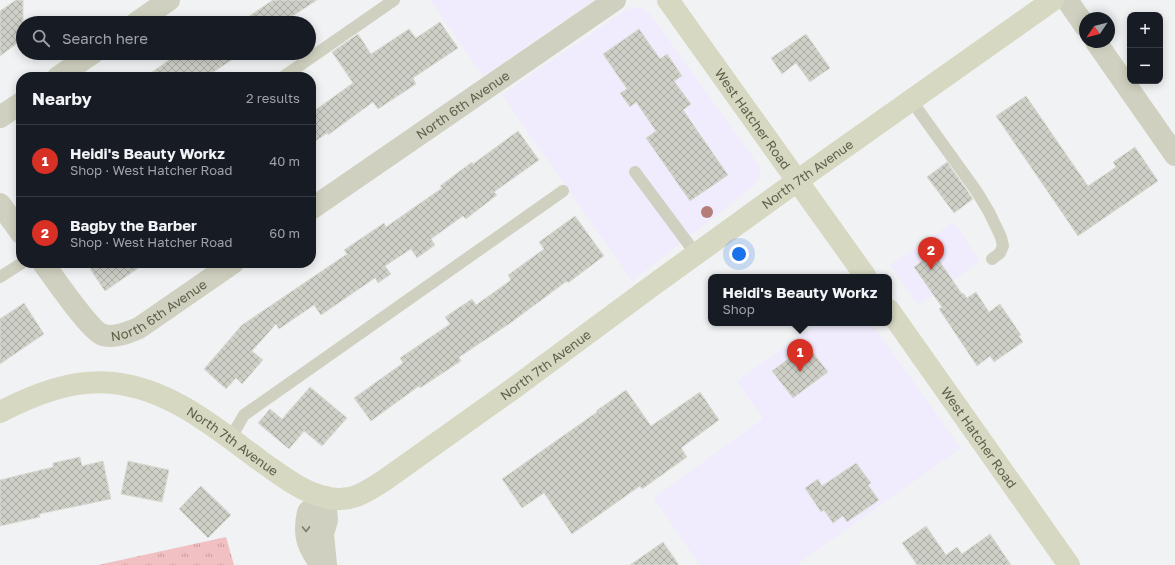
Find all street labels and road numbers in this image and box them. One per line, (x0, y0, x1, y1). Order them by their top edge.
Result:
street label: West Hatcher Road (711, 65, 794, 172)
street label: North 6th Avenue (413, 67, 512, 142)
street label: North 7th Avenue (758, 136, 856, 212)
street label: North 6th Avenue (110, 276, 210, 344)
street label: North 7th Avenue (497, 326, 594, 403)
street label: West Hatcher Road (938, 384, 1020, 491)
street label: North 7th Avenue (184, 403, 281, 479)

